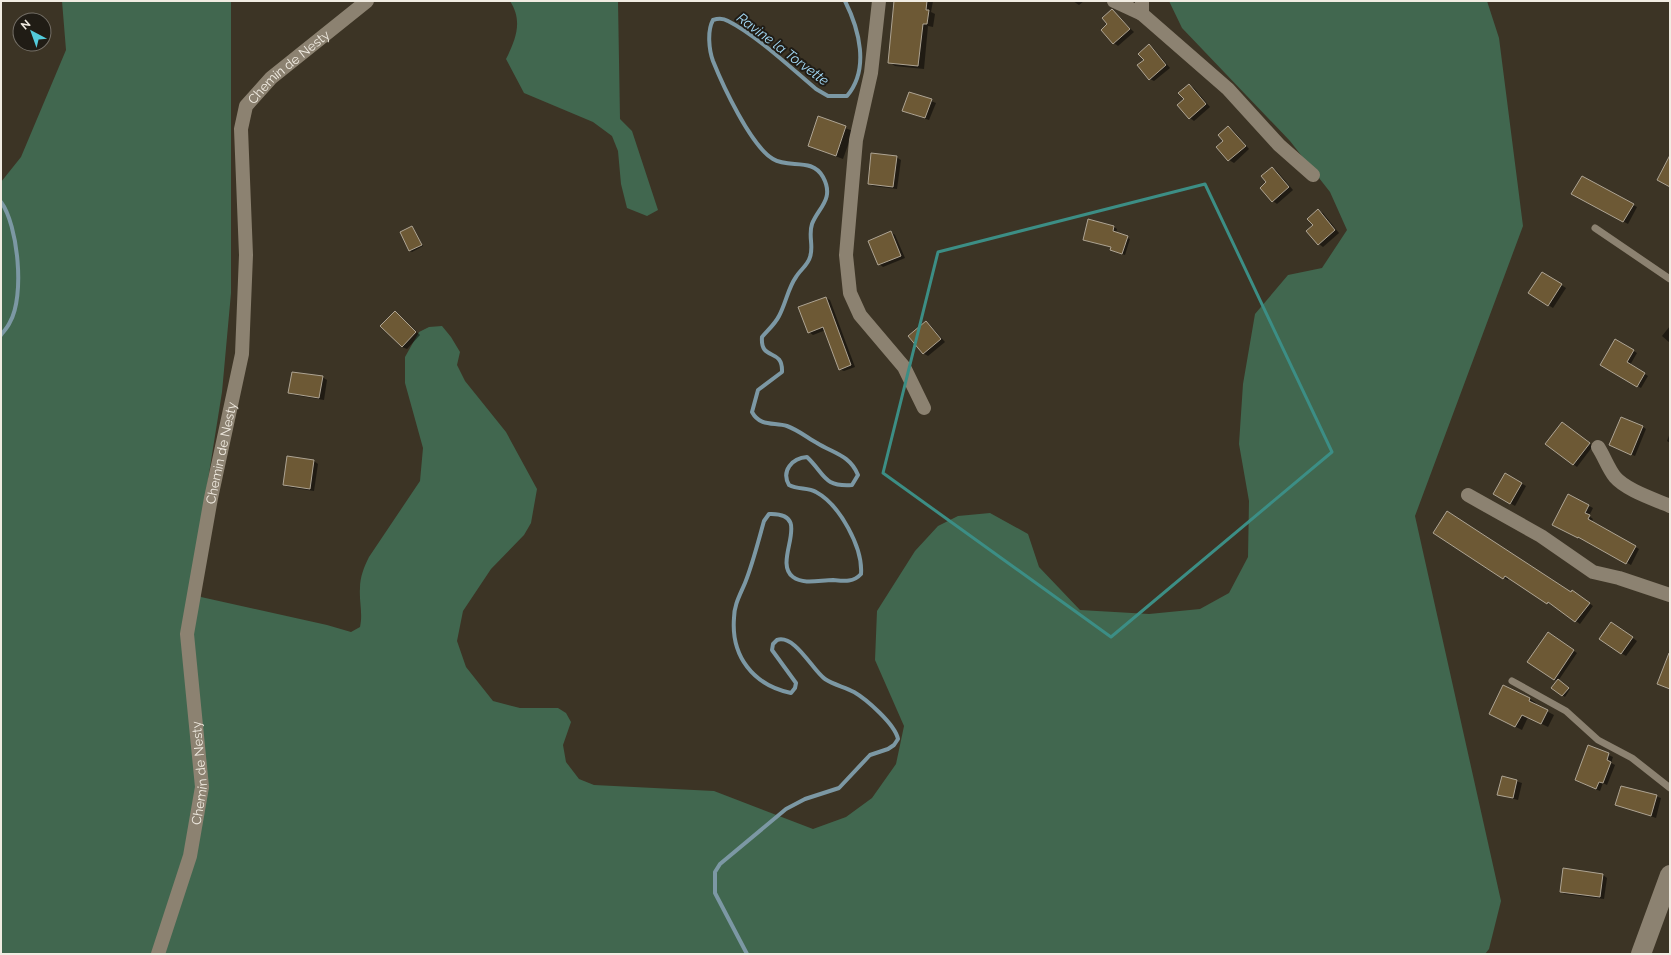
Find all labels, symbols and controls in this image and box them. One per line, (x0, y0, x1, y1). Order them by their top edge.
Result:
water label: Ravine la Torvette (734, 9, 832, 89)
north arrow (12, 12, 52, 52)
text: N (18, 17, 33, 32)
street label: Chemin de Nesty (244, 27, 332, 107)
street label: Chemin de Nesty (203, 400, 239, 505)
street label: Chemin de Nesty (188, 721, 210, 826)

